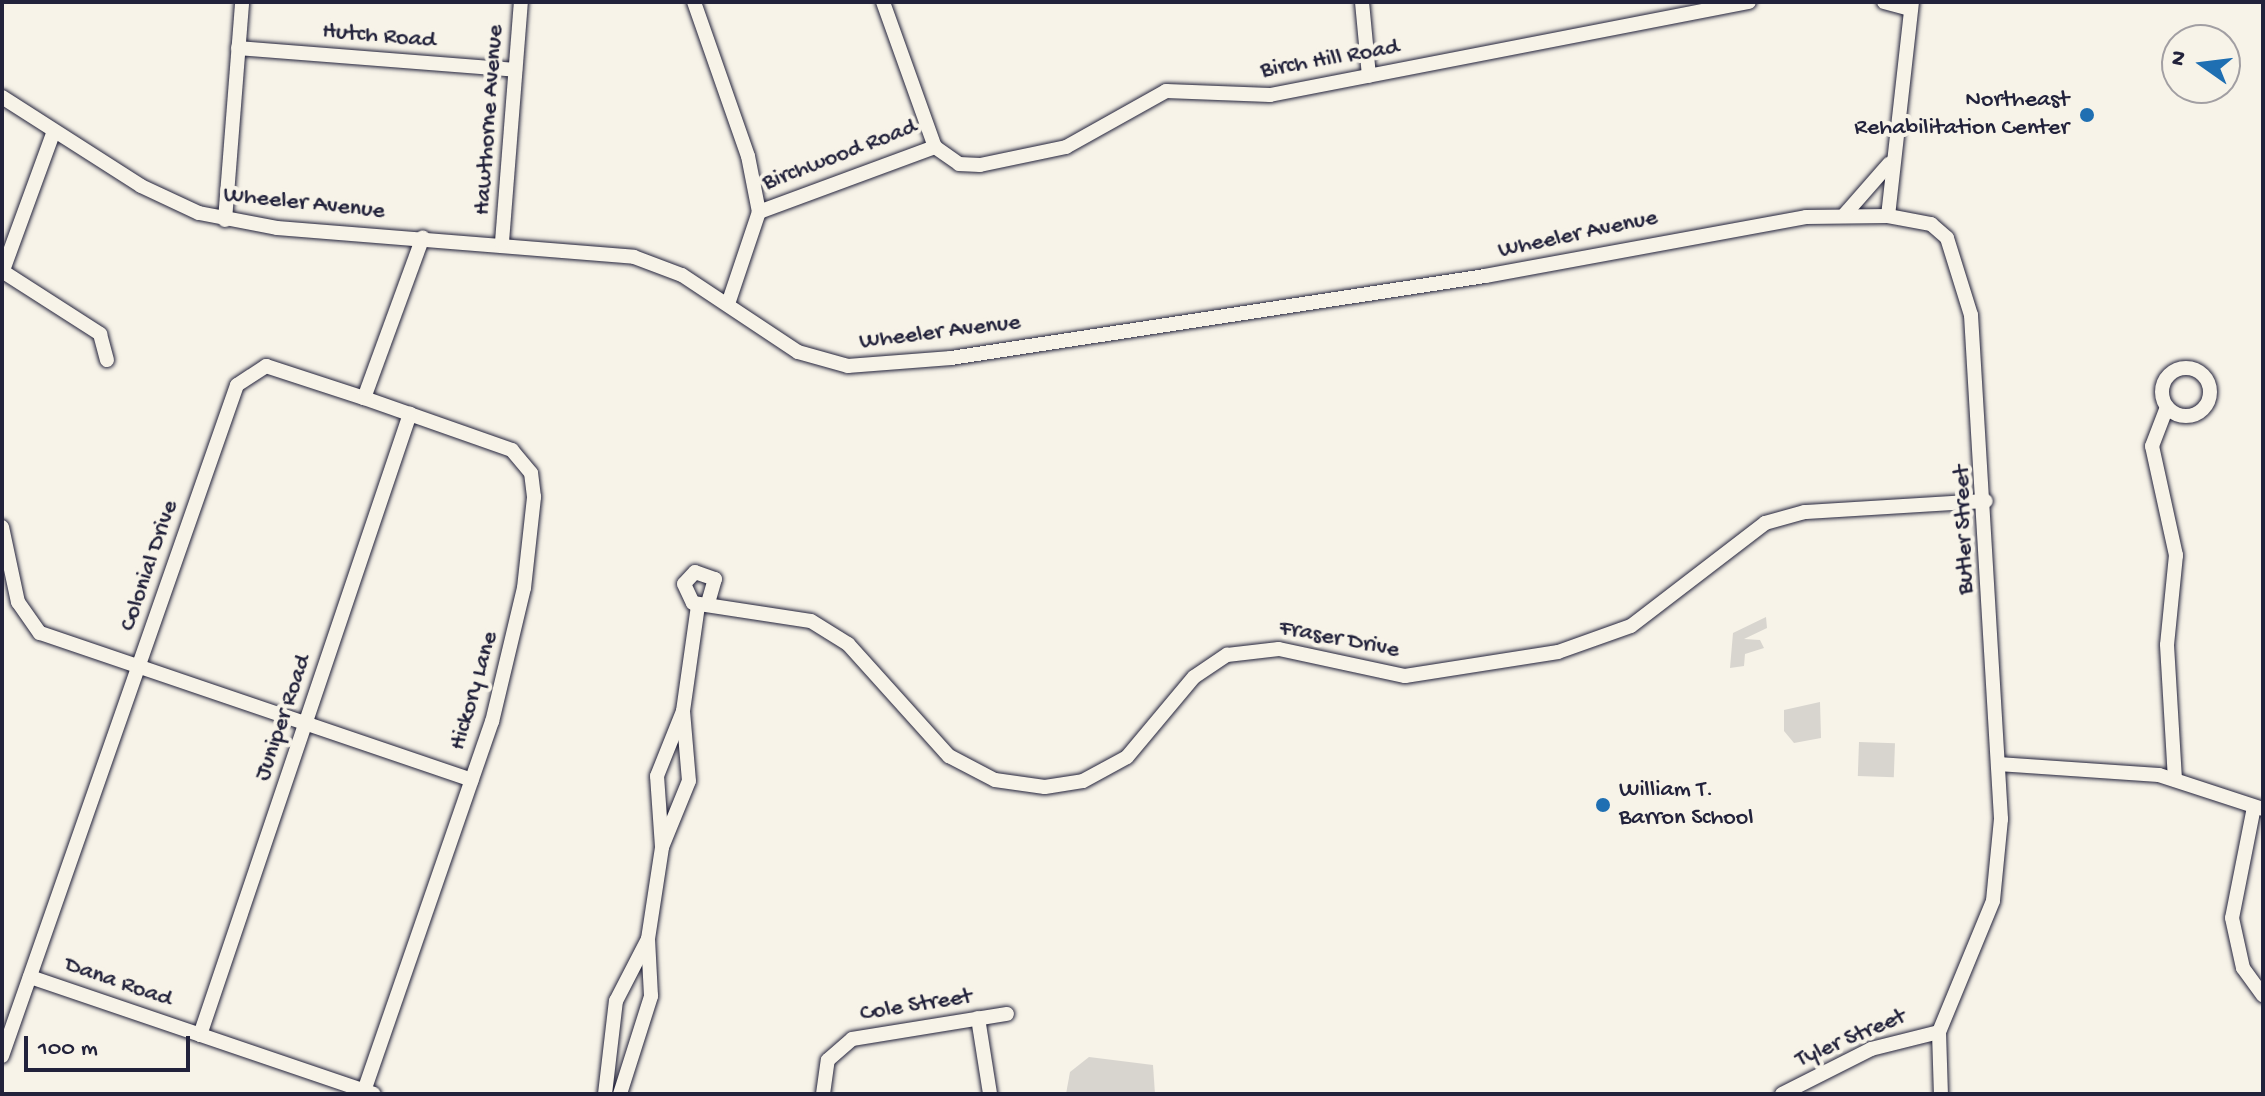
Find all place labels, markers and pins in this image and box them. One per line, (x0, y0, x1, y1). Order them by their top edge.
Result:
place label: Northeast Rehabilitation Center (1854, 87, 2069, 143)
marker: Northeast Rehabilitation Center (2076, 104, 2098, 126)
place label: William T. Barron School (1619, 777, 1754, 833)
marker: William T. Barron School (1594, 796, 1612, 814)

